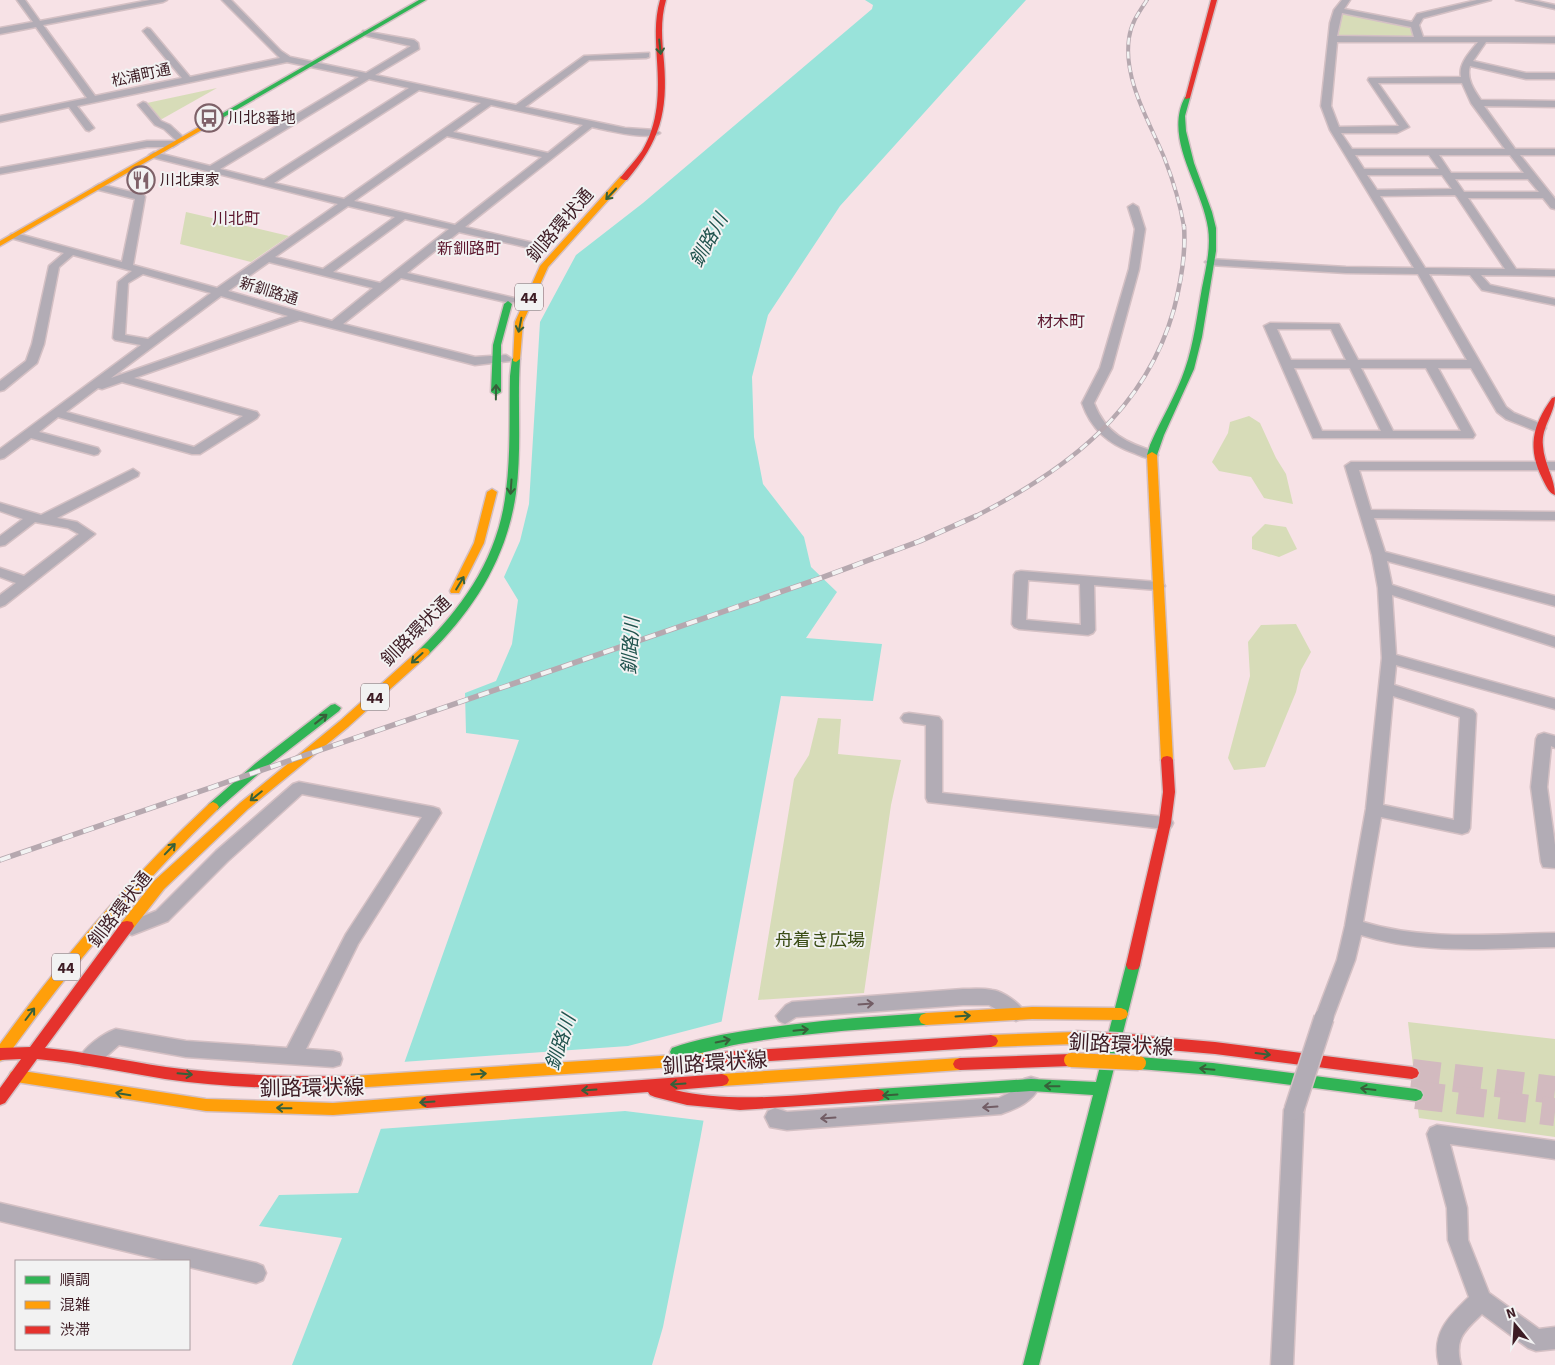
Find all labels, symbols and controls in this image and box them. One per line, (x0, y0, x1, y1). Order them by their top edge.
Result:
one-way arrow (655, 39, 665, 55)
street label: 松浦町通 (110, 59, 173, 92)
bus stop icon: 川北8番地 (194, 103, 224, 133)
place label: 川北8番地 (228, 108, 295, 129)
restaurant icon: 川北東家 (126, 165, 156, 195)
place label: 川北東家 (160, 170, 220, 191)
street label: 釧路環状通 (521, 183, 599, 267)
one-way arrow (605, 187, 617, 200)
district label: 川北町 (212, 208, 260, 230)
water label: 釧路川 (684, 208, 736, 272)
district label: 新釧路町 (437, 238, 501, 260)
street label: 新釧路通 (237, 273, 301, 310)
road number: 44 (515, 284, 543, 310)
district label: 材木町 (1037, 311, 1085, 333)
one-way arrow (514, 317, 524, 333)
one-way arrow (491, 384, 501, 400)
one-way arrow (506, 479, 515, 495)
one-way arrow (455, 576, 465, 590)
street label: 釧路環状通 (376, 591, 457, 672)
water label: 釧路川 (617, 615, 647, 675)
one-way arrow (411, 653, 424, 664)
road number: 44 (361, 684, 389, 710)
one-way arrow (314, 713, 327, 724)
one-way arrow (250, 790, 263, 801)
one-way arrow (163, 843, 176, 855)
street label: 釧路環状通 (83, 866, 158, 952)
park label: 舟着き広場 (775, 928, 865, 953)
road number: 44 (52, 954, 80, 980)
one-way arrow (857, 999, 873, 1009)
one-way arrow (25, 1007, 35, 1021)
water label: 釧路川 (540, 1009, 584, 1074)
one-way arrow (955, 1012, 971, 1021)
one-way arrow (793, 1025, 809, 1034)
street label: 釧路環状線 (1068, 1027, 1174, 1063)
one-way arrow (714, 1035, 730, 1045)
street label: 釧路環状線 (662, 1044, 768, 1082)
one-way arrow (1254, 1049, 1270, 1059)
one-way arrow (1199, 1064, 1215, 1074)
one-way arrow (471, 1069, 487, 1078)
one-way arrow (177, 1070, 193, 1079)
street label: 釧路環状線 (259, 1072, 365, 1104)
one-way arrow (670, 1079, 686, 1089)
one-way arrow (1044, 1081, 1060, 1091)
one-way arrow (1360, 1083, 1376, 1093)
one-way arrow (582, 1086, 598, 1095)
one-way arrow (115, 1088, 131, 1098)
one-way arrow (882, 1090, 898, 1099)
one-way arrow (420, 1098, 436, 1107)
one-way arrow (277, 1103, 293, 1113)
one-way arrow (982, 1103, 998, 1112)
one-way arrow (820, 1114, 836, 1123)
legend (15, 1260, 190, 1350)
text: 順調 (60, 1270, 90, 1291)
text: 混雑 (60, 1295, 90, 1316)
north arrow (1490, 1300, 1540, 1350)
text: N (1504, 1303, 1519, 1325)
text: 渋滞 (60, 1320, 90, 1341)

